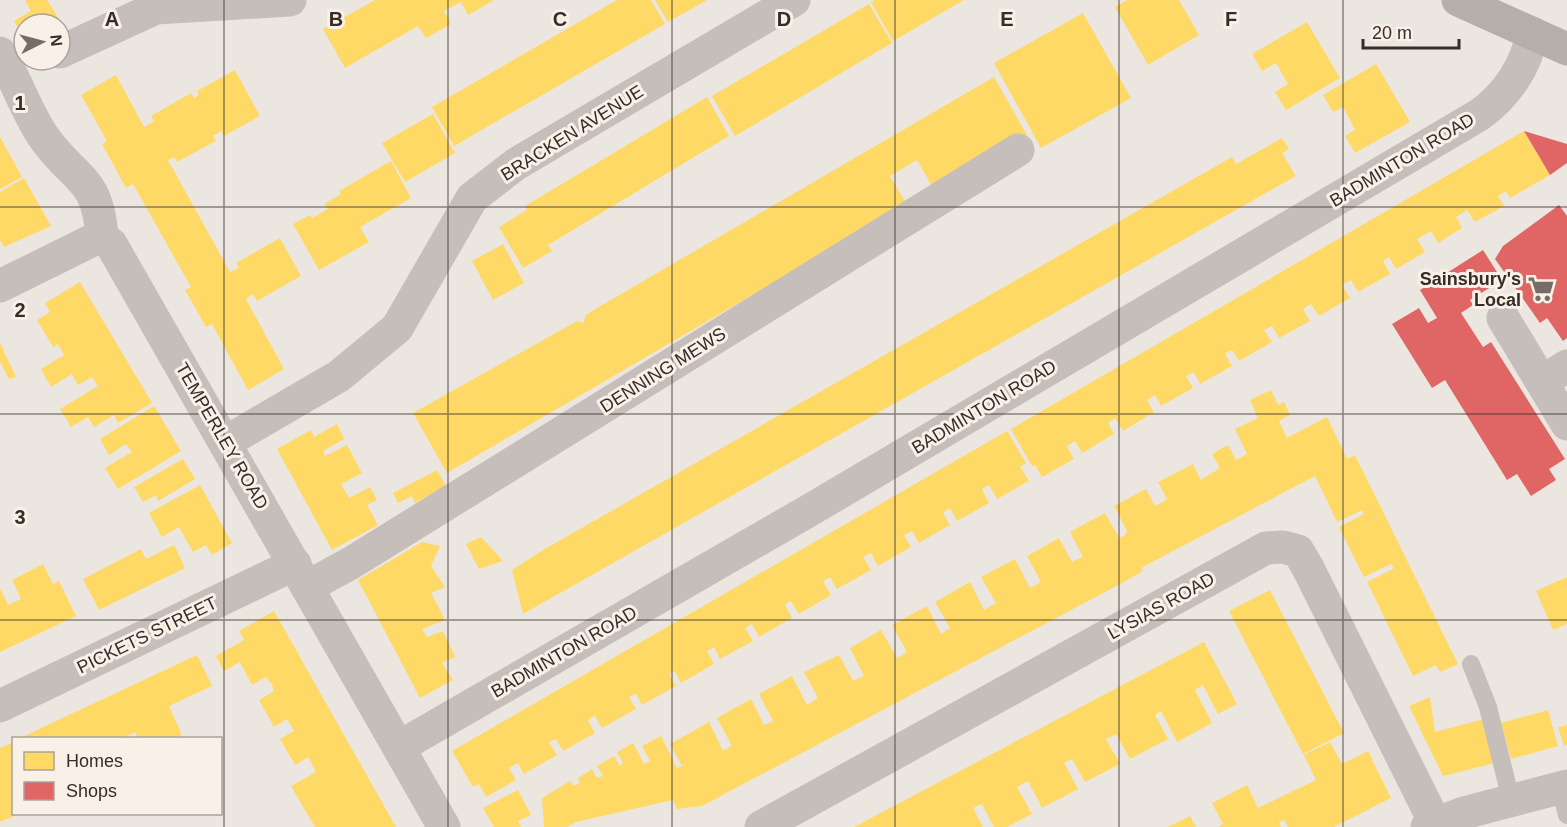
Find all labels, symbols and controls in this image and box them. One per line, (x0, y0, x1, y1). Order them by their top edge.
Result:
text: A (105, 8, 119, 30)
text: B (329, 8, 343, 30)
text: C (553, 8, 567, 30)
text: D (777, 8, 791, 30)
text: E (1000, 8, 1014, 30)
text: F (1225, 8, 1237, 30)
north arrow (12, 12, 72, 72)
scale bar (1363, 12, 1459, 50)
text: 20 m (1372, 23, 1412, 43)
text: N (47, 34, 65, 47)
street label: BRACKEN AVENUE (497, 81, 647, 185)
text: 1 (14, 92, 26, 114)
street label: BADMINTON ROAD (1326, 109, 1478, 211)
place label: Sainsbury's Local (1420, 269, 1521, 310)
supermarket icon: Sainsbury's Local (1526, 274, 1556, 304)
text: 2 (14, 299, 26, 321)
street label: DENNING MEWS (597, 323, 729, 417)
street label: BADMINTON ROAD (908, 356, 1060, 458)
street label: TEMPERLEY ROAD (172, 359, 272, 513)
text: 3 (14, 506, 26, 528)
street label: LYSIAS ROAD (1104, 568, 1218, 644)
street label: PICKETS STREET (74, 592, 220, 678)
street label: BADMINTON ROAD (488, 602, 640, 702)
legend (12, 737, 222, 815)
text: Homes (66, 751, 123, 771)
text: Shops (66, 781, 117, 801)

